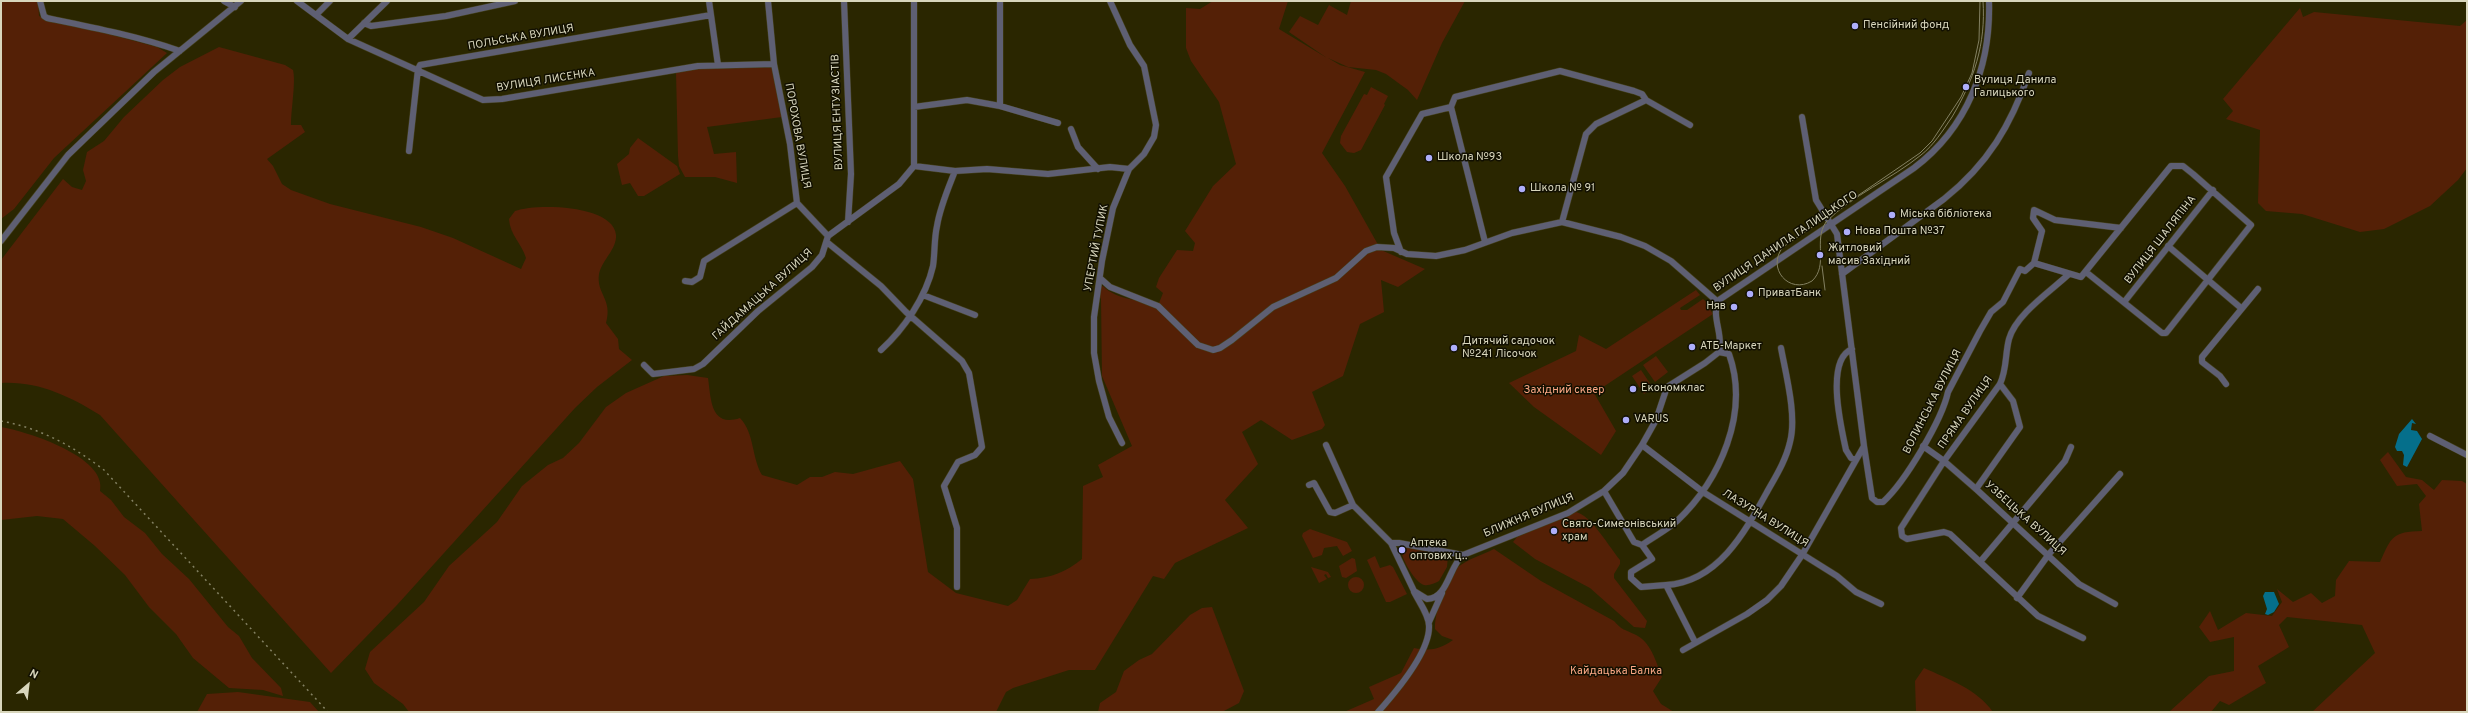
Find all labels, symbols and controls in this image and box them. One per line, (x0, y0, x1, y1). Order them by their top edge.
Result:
place label: Пенсійний фонд (1863, 19, 1949, 33)
marker: Пенсійний фонд (1850, 21, 1860, 31)
street label: ПОЛЬСЬКА ВУЛИЦЯ (467, 22, 575, 54)
street label: ВУЛИЦЯ ЕНТУЗІАСТІВ (829, 54, 847, 170)
street label: ВУЛИЦЯ ЛИСЕНКА (496, 67, 596, 95)
place label: Вулиця Данила Галицького (1974, 74, 2056, 100)
street label: ПОРОХОВА ВУЛИЦЯ (781, 82, 813, 190)
marker: Вулиця Данила Галицького (1961, 82, 1971, 92)
place label: Школа №93 (1437, 151, 1502, 165)
marker: Школа №93 (1424, 153, 1434, 163)
place label: Школа № 91 (1530, 182, 1595, 196)
marker: Школа № 91 (1517, 184, 1527, 194)
street label: ВУЛИЦЯ ДАНИЛА ГАЛИЦЬКОГО (1711, 189, 1861, 295)
street label: ВУЛИЦЯ ШАЛЯПІНА (2122, 193, 2200, 287)
street label: УПЕРТИЙ ТУПИК (1082, 203, 1112, 293)
place label: Міська бібліотека (1900, 208, 1991, 222)
marker: Міська бібліотека (1887, 210, 1897, 220)
place label: Нова Пошта №37 (1855, 225, 1945, 239)
marker: Нова Пошта №37 (1842, 227, 1852, 237)
place label: Житловий масив Західний (1828, 242, 1910, 268)
street label: ГАЙДАМАЦЬКА ВУЛИЦЯ (710, 246, 816, 344)
marker: Житловий масив Західний (1815, 250, 1825, 260)
place label: ПриватБанк (1758, 287, 1821, 301)
marker: ПриватБанк (1745, 289, 1755, 299)
place label: Няв (1706, 300, 1726, 314)
marker: Няв (1729, 302, 1739, 312)
place label: Дитячий садочок №241 Лісочок (1462, 335, 1555, 361)
place label: АТБ-Маркет (1700, 340, 1762, 354)
marker: АТБ-Маркет (1687, 342, 1697, 352)
marker: Дитячий садочок №241 Лісочок (1449, 343, 1459, 353)
street label: ВОЛИНСЬКА ВУЛИЦЯ (1901, 348, 1965, 456)
street label: ПРЯМА ВУЛИЦЯ (1936, 374, 1996, 452)
place label: Економклас (1641, 382, 1705, 396)
park label: Західний сквер (1524, 384, 1604, 398)
marker: Економклас (1628, 384, 1638, 394)
place label: VARUS (1634, 413, 1669, 427)
marker: VARUS (1621, 415, 1631, 425)
street label: УЗБЕЦЬКА ВУЛИЦЯ (1982, 479, 2068, 559)
street label: ЛАЗУРНА ВУЛИЦЯ (1719, 487, 1811, 551)
street label: БЛИЖНЯ ВУЛИЦЯ (1482, 491, 1576, 541)
place label: Свято-Симеонівський храм (1562, 518, 1676, 544)
marker: Свято-Симеонівський храм (1549, 526, 1559, 536)
place label: Аптека оптових ц‥ (1410, 537, 1468, 563)
marker: Аптека оптових ц‥ (1397, 545, 1407, 555)
north arrow (8, 665, 48, 705)
park label: Кайдацька Балка (1570, 665, 1662, 679)
text: N (27, 666, 40, 682)

